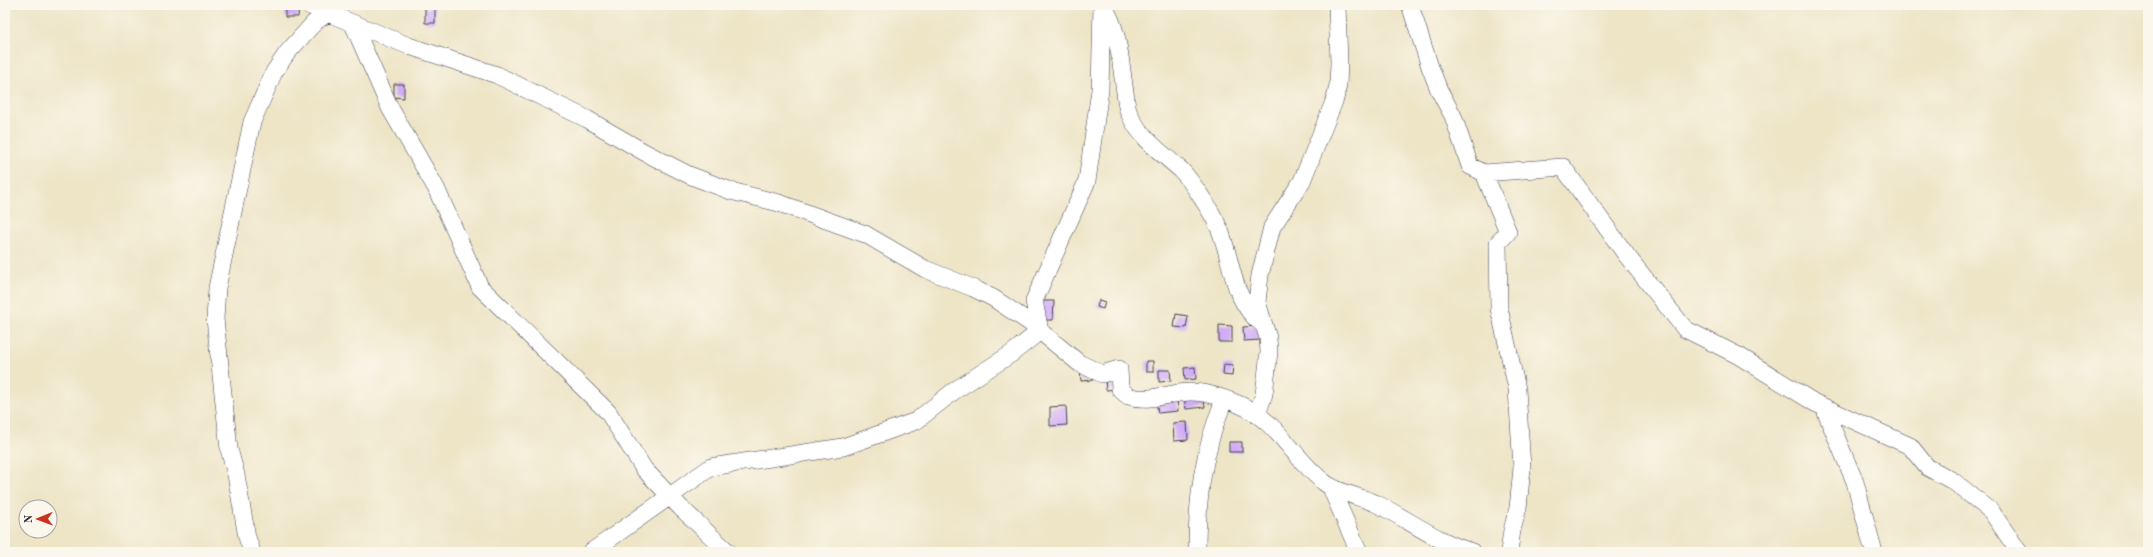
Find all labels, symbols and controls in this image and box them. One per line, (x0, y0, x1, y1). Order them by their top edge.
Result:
north arrow (18, 499, 58, 539)
text: N (24, 514, 35, 523)

